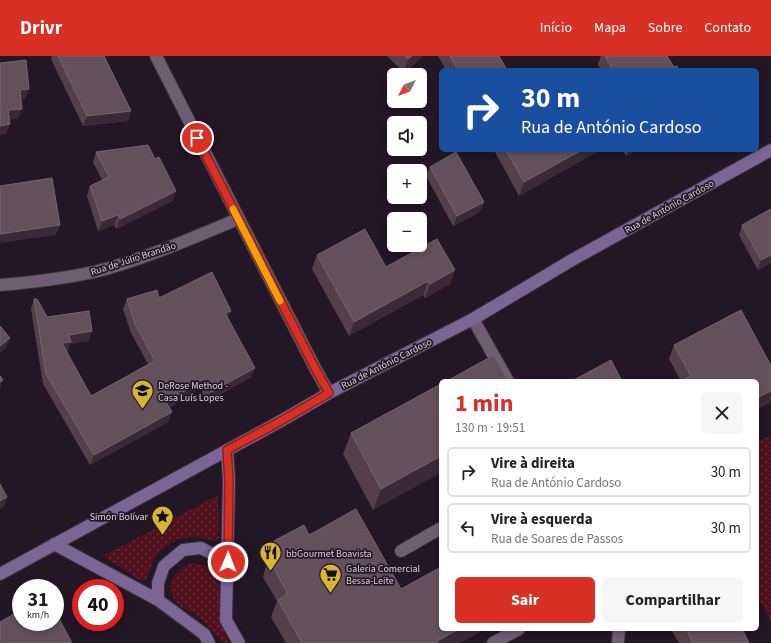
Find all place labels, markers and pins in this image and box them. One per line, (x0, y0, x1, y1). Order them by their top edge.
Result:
pin (180, 121, 214, 155)
school or university icon: DeRose Method - Casa Luís Lopes (129, 378, 155, 411)
place label: DeRose Method - Casa Luís Lopes (158, 379, 228, 405)
place icon: Simón Bolívar (150, 503, 176, 536)
place label: Simón Bolívar (90, 510, 149, 524)
restaurant icon: bbGourmet Boavista (258, 540, 284, 573)
place label: bbGourmet Boavista (286, 547, 372, 561)
supermarket icon: Galeria Comercial Bessa-Leite (317, 561, 343, 594)
place label: Galeria Comercial Bessa-Leite (346, 562, 420, 588)

